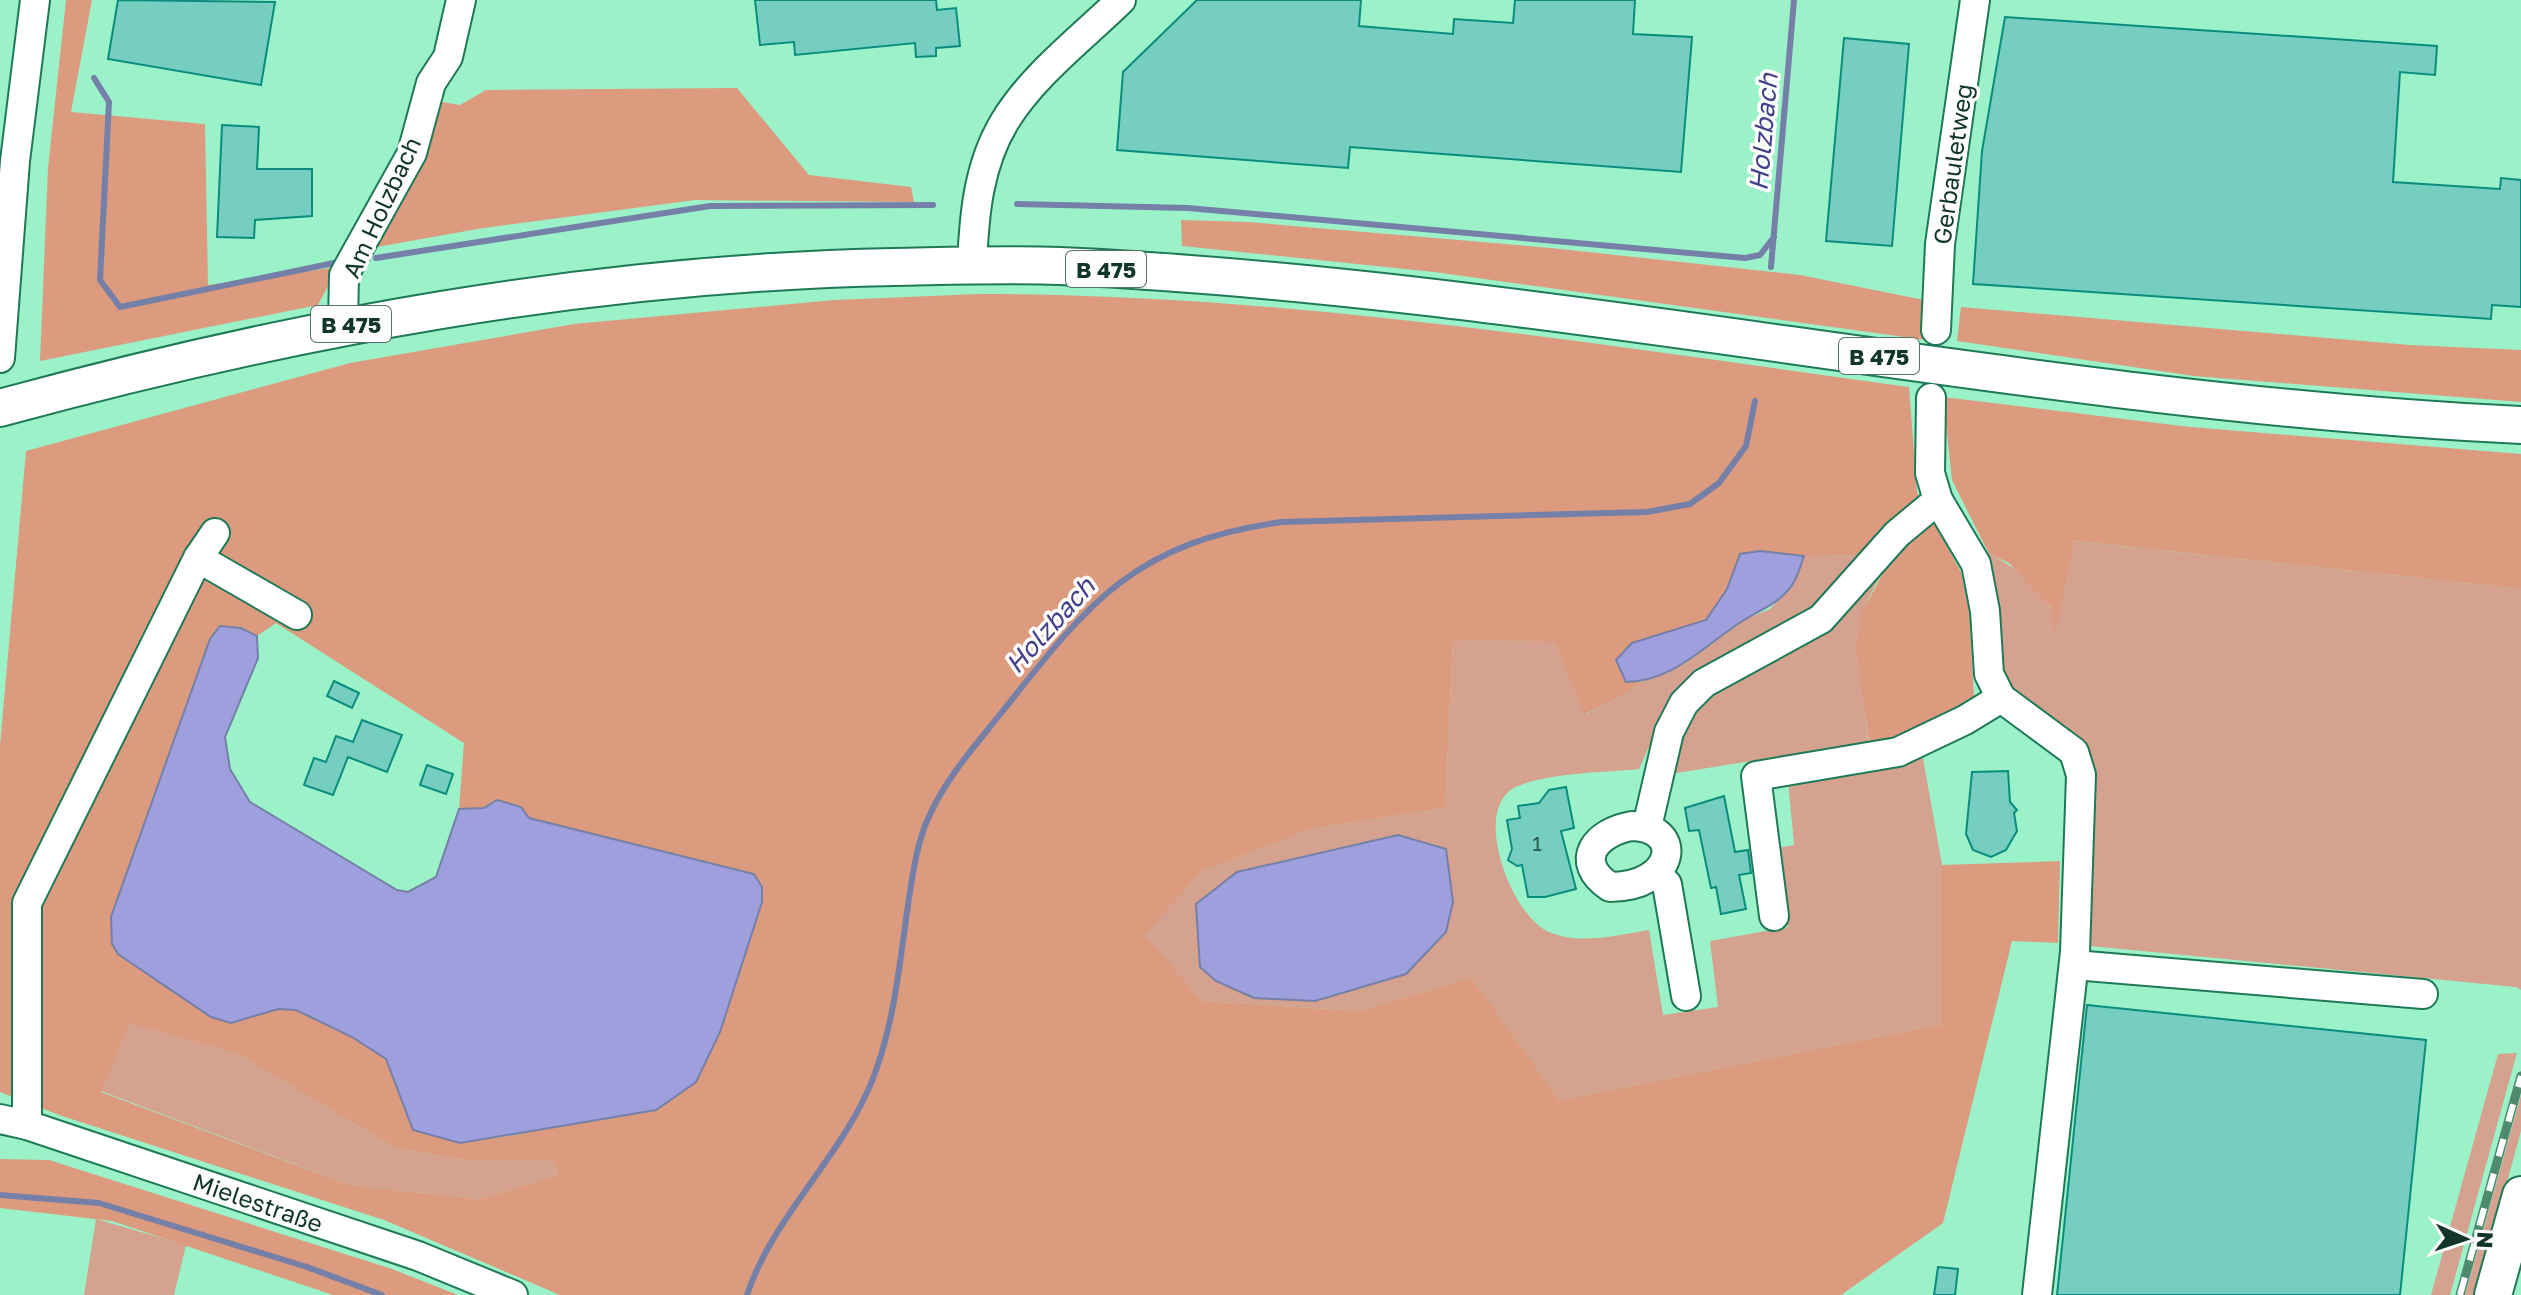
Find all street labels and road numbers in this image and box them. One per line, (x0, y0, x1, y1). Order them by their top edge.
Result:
street label: Gerbauletweg (1926, 82, 1978, 246)
street label: Am Holzbach (336, 132, 426, 282)
road number: B 475 (1066, 251, 1146, 287)
road number: B 475 (311, 306, 391, 342)
road number: B 475 (1839, 338, 1919, 374)
street label: Mielestraße (189, 1166, 327, 1238)

